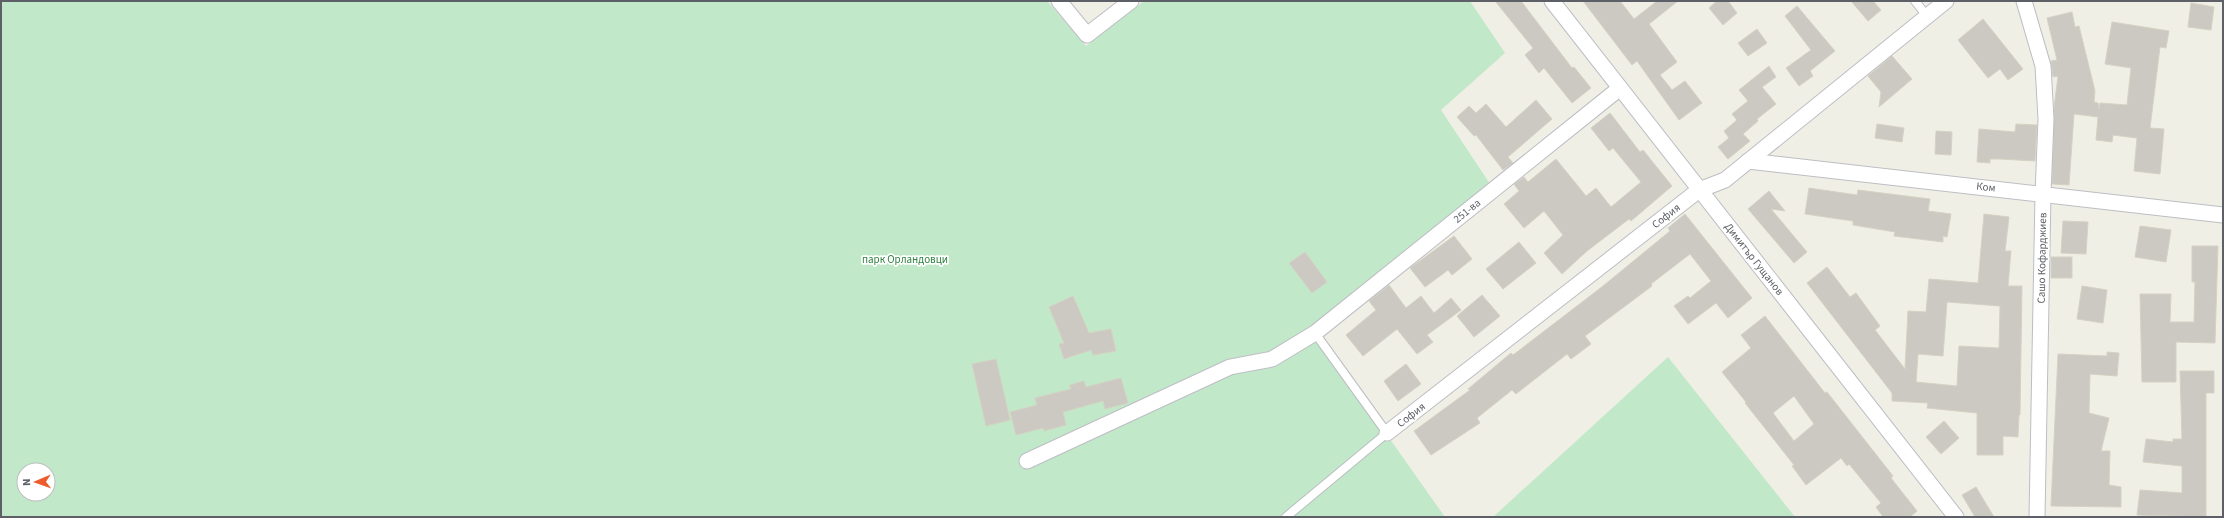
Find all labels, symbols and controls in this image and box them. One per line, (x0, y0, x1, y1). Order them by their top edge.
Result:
street label: Ком (1976, 179, 1996, 195)
street label: 251-ва (1450, 195, 1484, 227)
street label: София (1649, 200, 1683, 232)
street label: Сашо Кофарджиев (2034, 212, 2050, 304)
street label: Димитър Гущанов (1721, 220, 1787, 299)
park label: парк Орландовци (862, 252, 948, 267)
street label: София (1394, 399, 1428, 431)
north arrow (16, 462, 56, 502)
text: N (19, 478, 34, 486)

